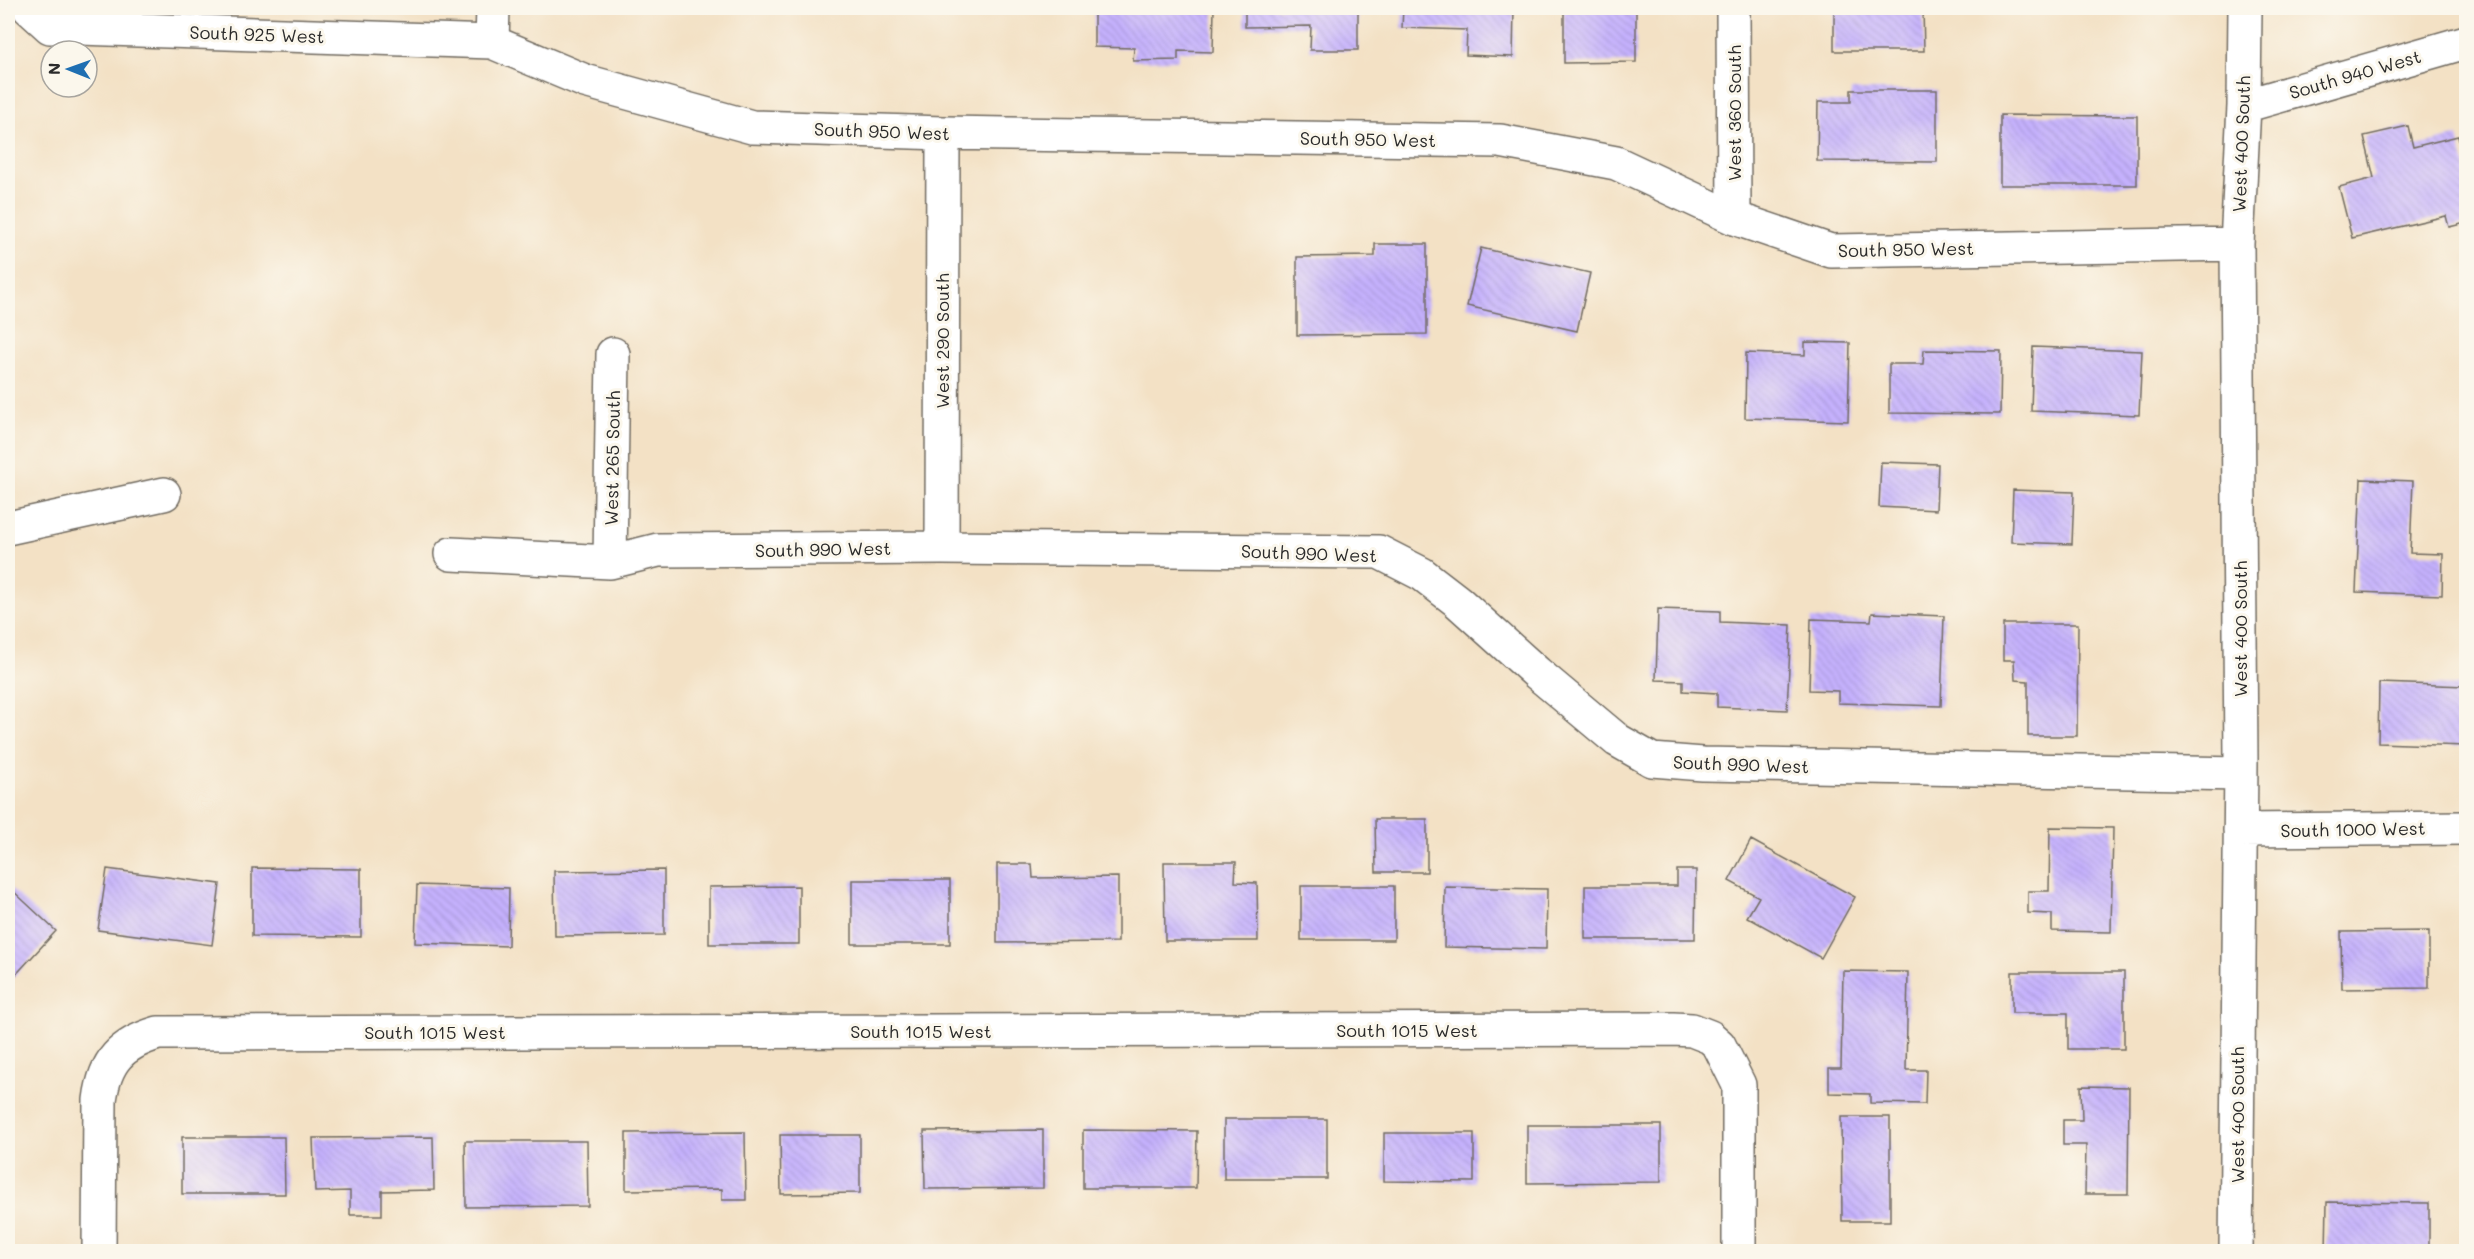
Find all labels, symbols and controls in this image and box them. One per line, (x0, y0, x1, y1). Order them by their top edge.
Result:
street label: South 925 West (189, 20, 325, 48)
north arrow (39, 39, 99, 99)
street label: South 940 West (2286, 44, 2424, 104)
street label: West 360 South (1722, 45, 1746, 181)
text: N (43, 62, 64, 75)
street label: West 400 South (2227, 75, 2255, 213)
street label: South 950 West (814, 117, 950, 145)
street label: South 950 West (1300, 126, 1436, 152)
street label: South 950 West (1838, 236, 1974, 262)
street label: West 290 South (930, 273, 954, 409)
street label: West 265 South (599, 390, 625, 526)
street label: South 990 West (755, 536, 891, 562)
street label: South 990 West (1240, 539, 1378, 567)
street label: West 400 South (2228, 561, 2252, 697)
street label: South 990 West (1672, 750, 1810, 778)
street label: South 1000 West (2280, 816, 2426, 842)
street label: South 1015 West (1336, 1018, 1478, 1042)
street label: South 1015 West (850, 1019, 992, 1043)
street label: South 1015 West (364, 1020, 506, 1044)
street label: West 400 South (2225, 1047, 2249, 1183)

